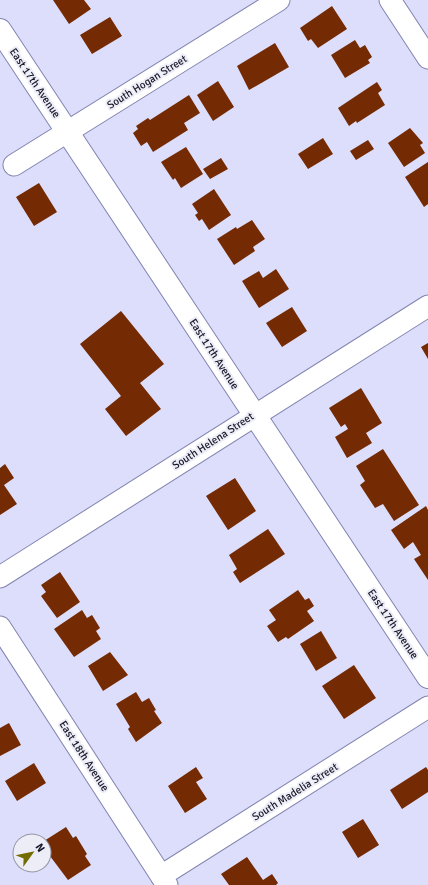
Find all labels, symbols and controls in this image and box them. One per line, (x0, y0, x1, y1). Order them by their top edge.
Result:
street label: East 17th Avenue (7, 46, 63, 120)
street label: South Hogan Street (105, 52, 189, 112)
street label: East 17th Avenue (186, 316, 242, 392)
street label: South Helena Street (170, 410, 256, 472)
street label: East 17th Avenue (365, 587, 421, 661)
street label: East 18th Avenue (56, 718, 112, 794)
street label: South Madelia Street (250, 760, 340, 824)
north arrow (12, 833, 52, 873)
text: N (32, 841, 48, 855)

